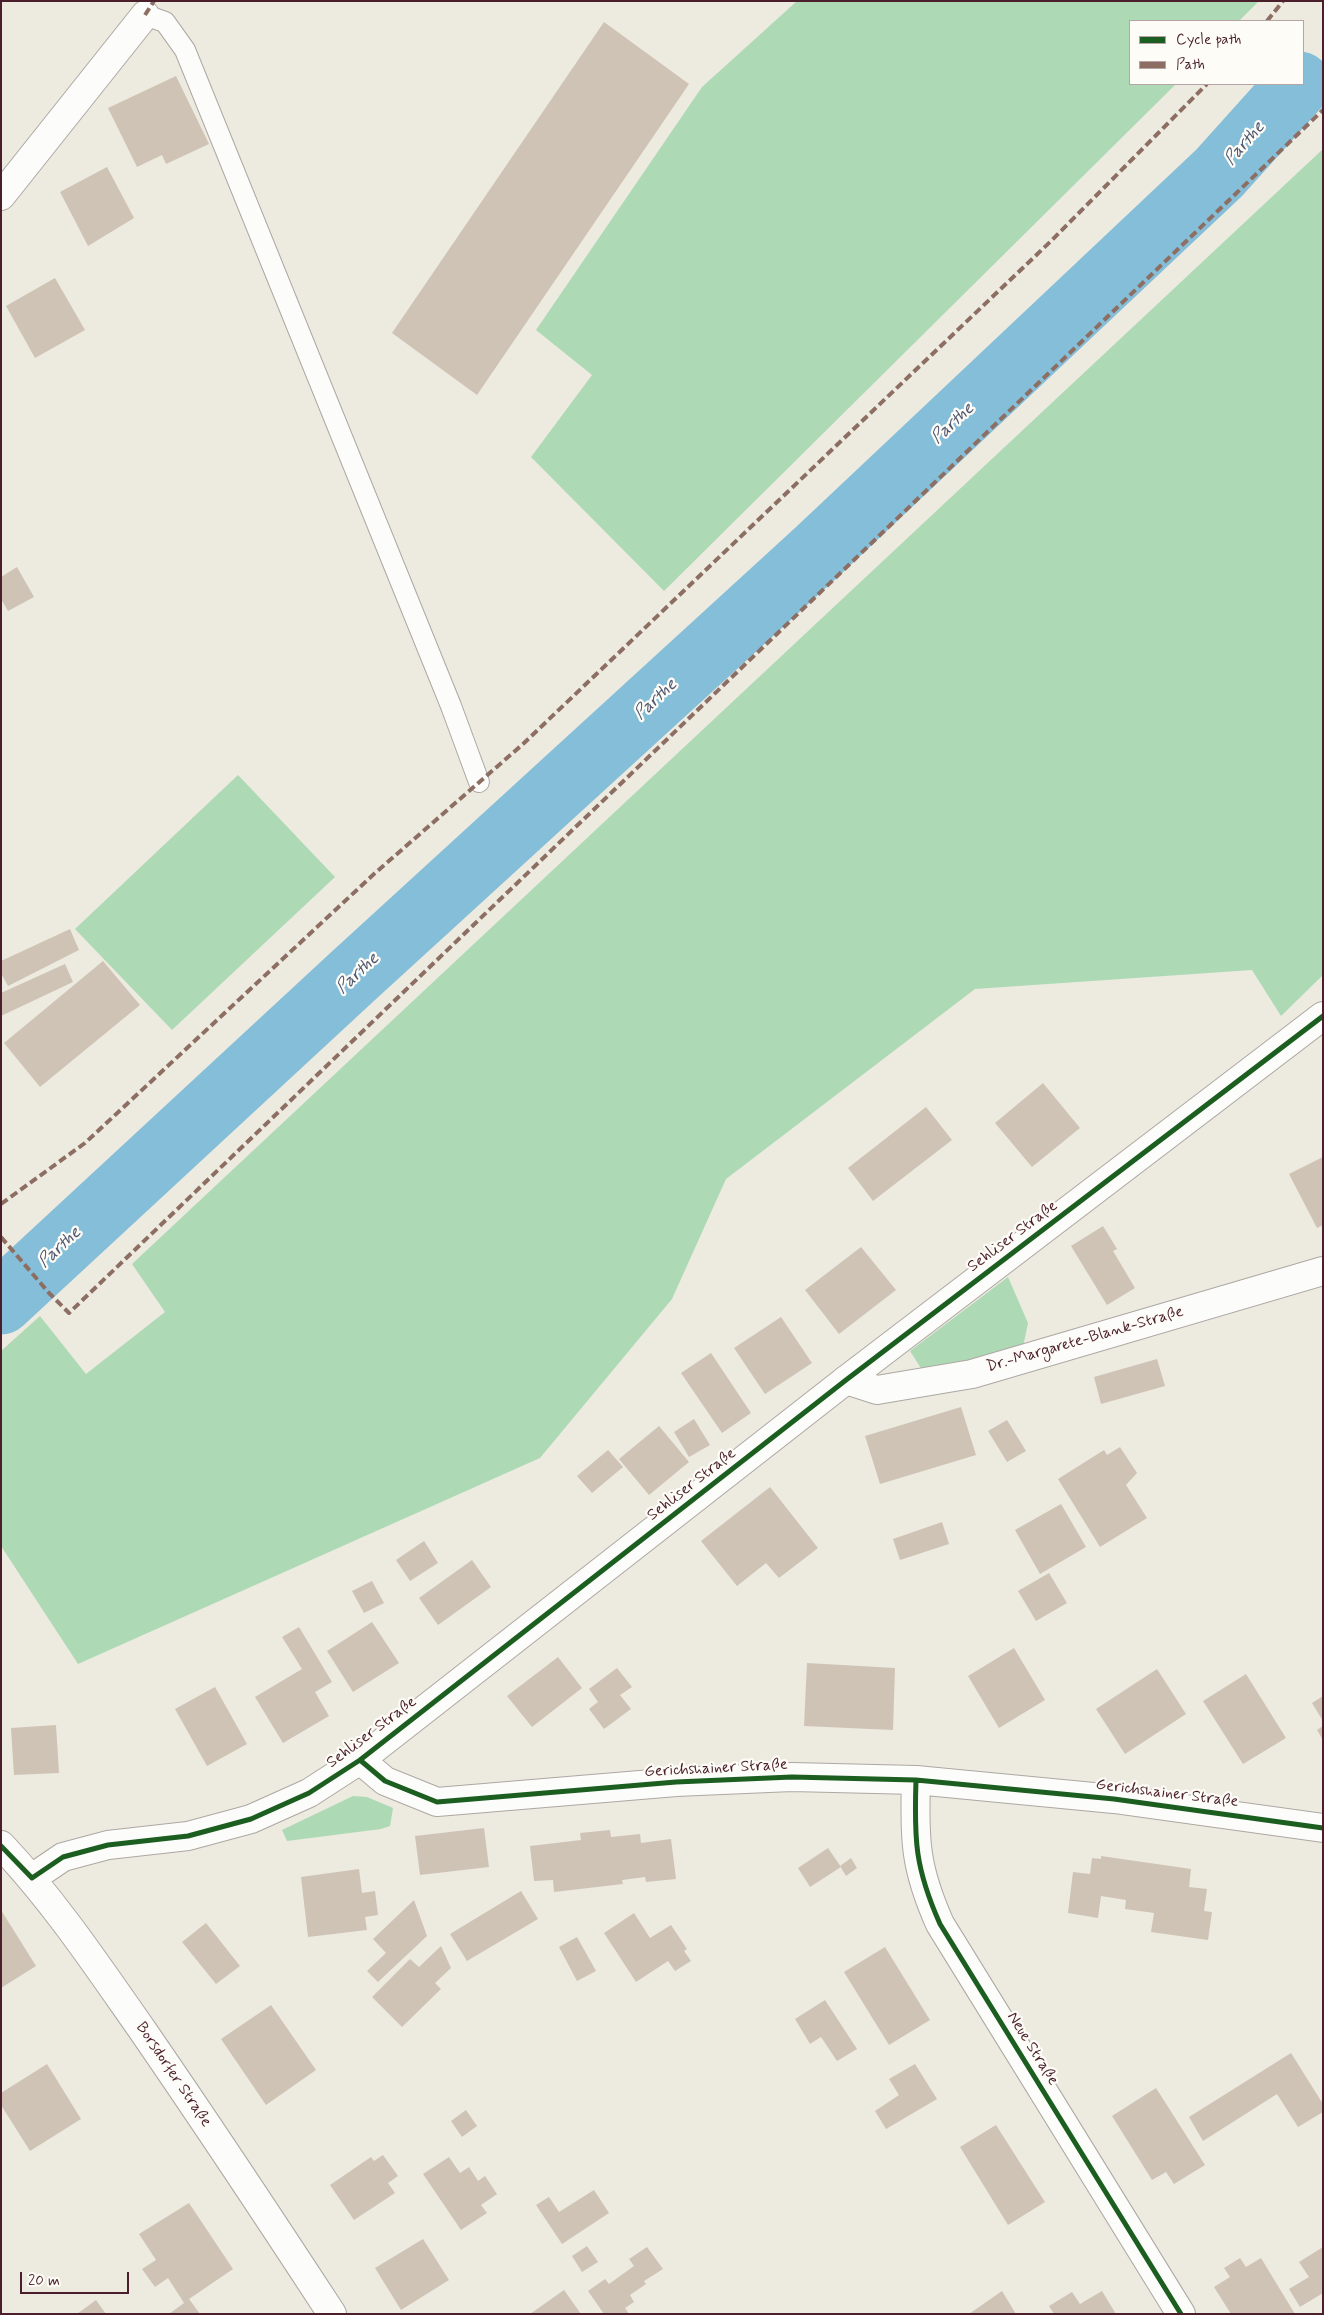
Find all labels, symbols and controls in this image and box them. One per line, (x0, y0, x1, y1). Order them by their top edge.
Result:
legend (1129, 20, 1304, 85)
text: Cycle path (1176, 30, 1241, 50)
text: Path (1176, 55, 1205, 75)
water label: Parthe (1220, 118, 1270, 170)
water label: Parthe (927, 399, 979, 449)
water label: Parthe (630, 675, 682, 725)
water label: Parthe (332, 949, 384, 999)
street label: Sehliser Straße (964, 1197, 1062, 1277)
water label: Parthe (34, 1223, 86, 1273)
street label: Dr.-Margarete-Blank-Straße (984, 1303, 1186, 1377)
street label: Sehliser Straße (644, 1444, 740, 1526)
street label: Sehliser Straße (323, 1693, 421, 1773)
street label: Gerichshainer Straße (644, 1756, 788, 1782)
street label: Gerichshainer Straße (1095, 1776, 1239, 1812)
street label: Neue Straße (1002, 2009, 1062, 2089)
street label: Borsdorfer Straße (131, 2019, 215, 2131)
scale bar (22, 2262, 131, 2294)
text: 20 m (28, 2271, 60, 2291)

